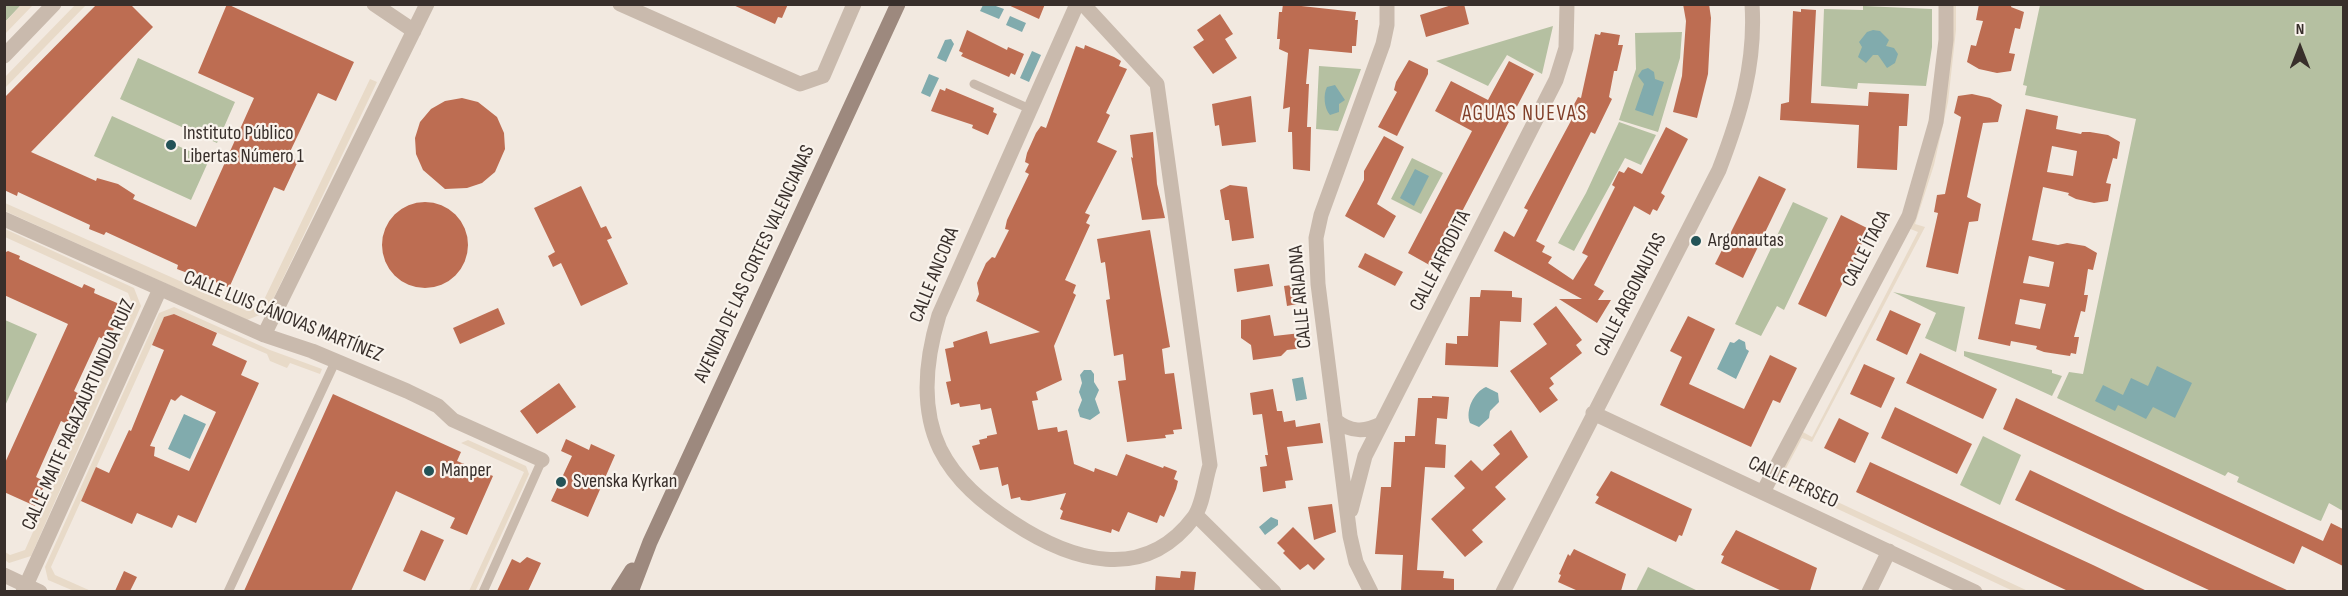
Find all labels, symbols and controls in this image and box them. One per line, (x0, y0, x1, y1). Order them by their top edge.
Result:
north arrow (2270, 18, 2330, 78)
text: N (2296, 20, 2304, 39)
district label: AGUAS NUEVAS (1462, 102, 1588, 128)
place label: Instituto Público Libertas Número 1 (183, 122, 304, 169)
marker: Instituto Público Libertas Número 1 (164, 138, 178, 152)
street label: AVENIDA DE LAS CORTES VALENCIANAS (689, 142, 821, 386)
street label: CALLE AFRODITA (1405, 207, 1477, 315)
street label: CALLE ÍTACA (1838, 207, 1896, 291)
street label: CALLE ANCORA (905, 224, 965, 326)
street label: CALLE ARGONAUTAS (1590, 229, 1672, 361)
place label: Argonautas (1708, 229, 1784, 253)
marker: Argonautas (1689, 234, 1703, 248)
street label: CALLE ARIADNA (1285, 244, 1317, 350)
street label: CALLE LUIS CÁNOVAS MARTÍNEZ (180, 266, 386, 368)
street label: CALLE MAITE PAGAZAURTUNDUA RUIZ (17, 296, 141, 534)
street label: CALLE PERSEO (1744, 452, 1842, 514)
place label: Manper (441, 459, 491, 483)
marker: Manper (422, 464, 436, 478)
place label: Svenska Kyrkan (573, 470, 677, 494)
marker: Svenska Kyrkan (554, 475, 568, 489)

